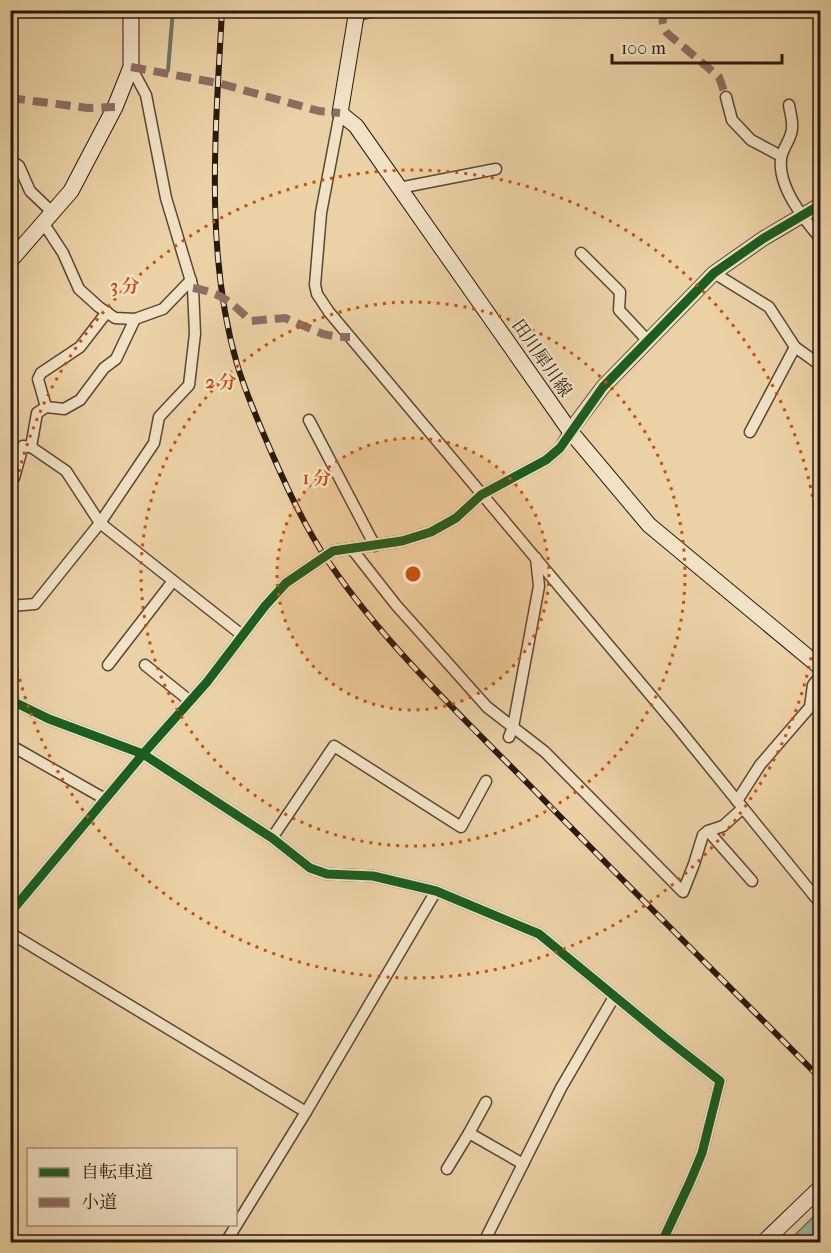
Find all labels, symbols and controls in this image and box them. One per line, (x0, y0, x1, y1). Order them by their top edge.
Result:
scale bar (612, 27, 782, 65)
text: 100 m (621, 38, 666, 59)
text: 3 分 (110, 276, 140, 297)
street label: 田川犀川線 (507, 315, 576, 401)
text: 2 分 (205, 372, 237, 393)
text: 1 分 (303, 468, 331, 489)
centre of rings (403, 564, 423, 584)
legend (27, 1148, 237, 1226)
text: 自転車道 (81, 1162, 153, 1183)
text: 小道 (81, 1192, 117, 1213)

